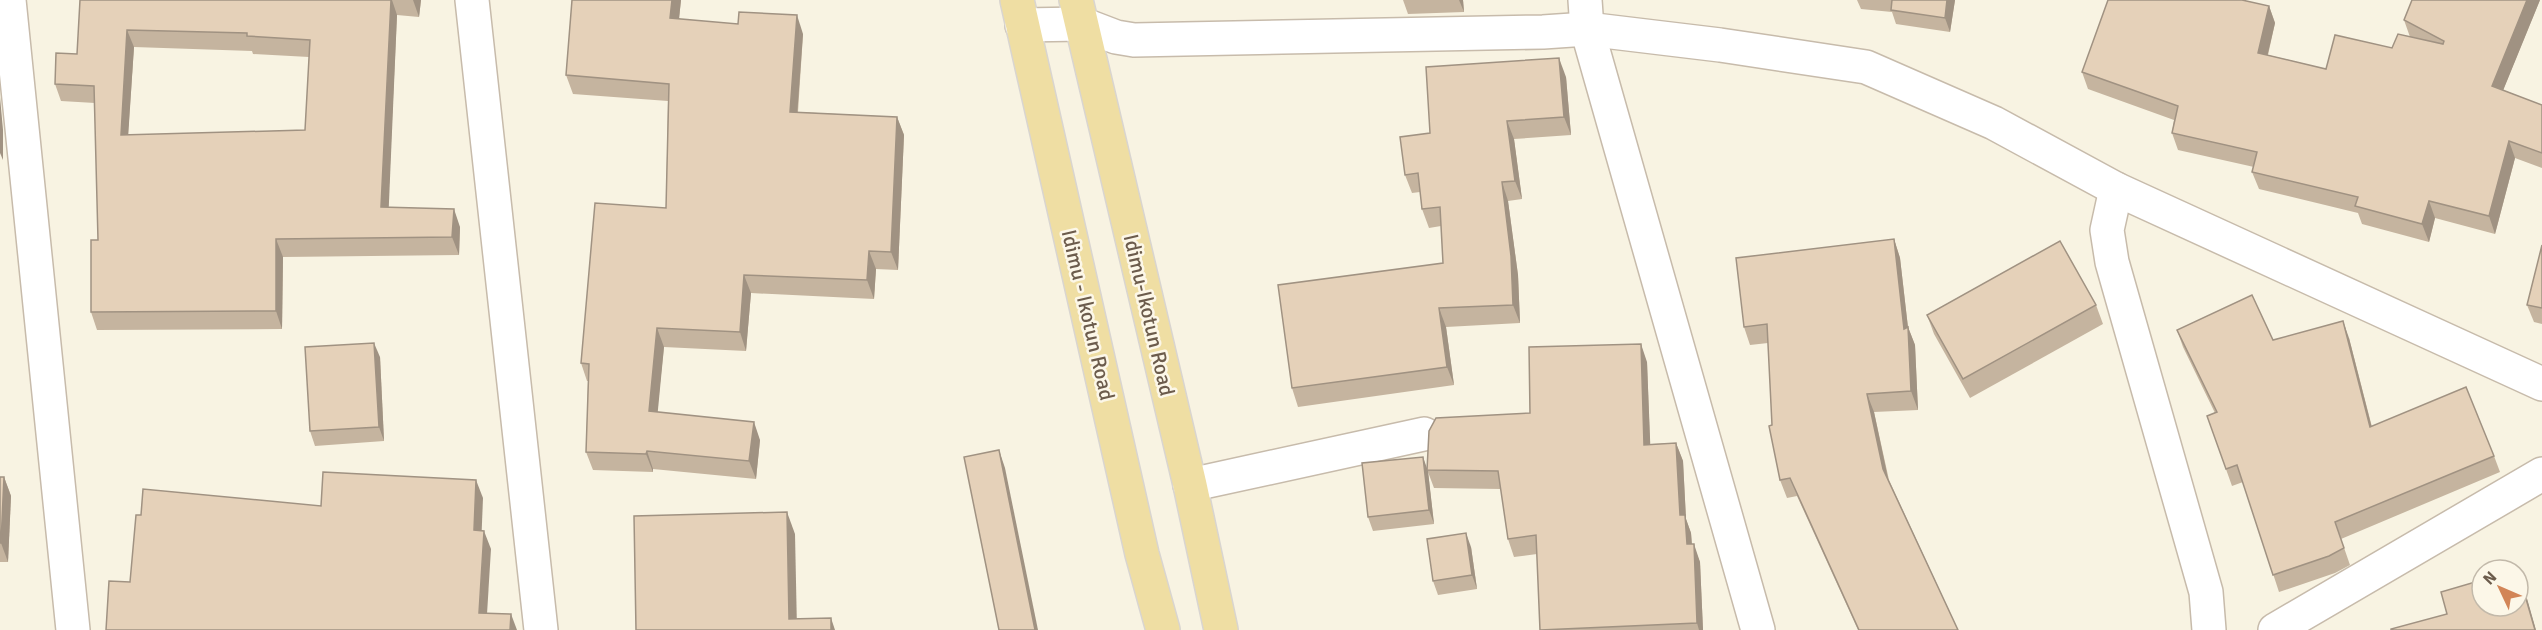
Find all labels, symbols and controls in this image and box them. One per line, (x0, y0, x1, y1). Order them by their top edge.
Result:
street label: Idimu - Ikotun Road (1056, 227, 1120, 403)
street label: Idimu-Ikotun Road (1118, 232, 1180, 398)
north arrow (2470, 558, 2530, 618)
text: N (2479, 567, 2501, 589)

